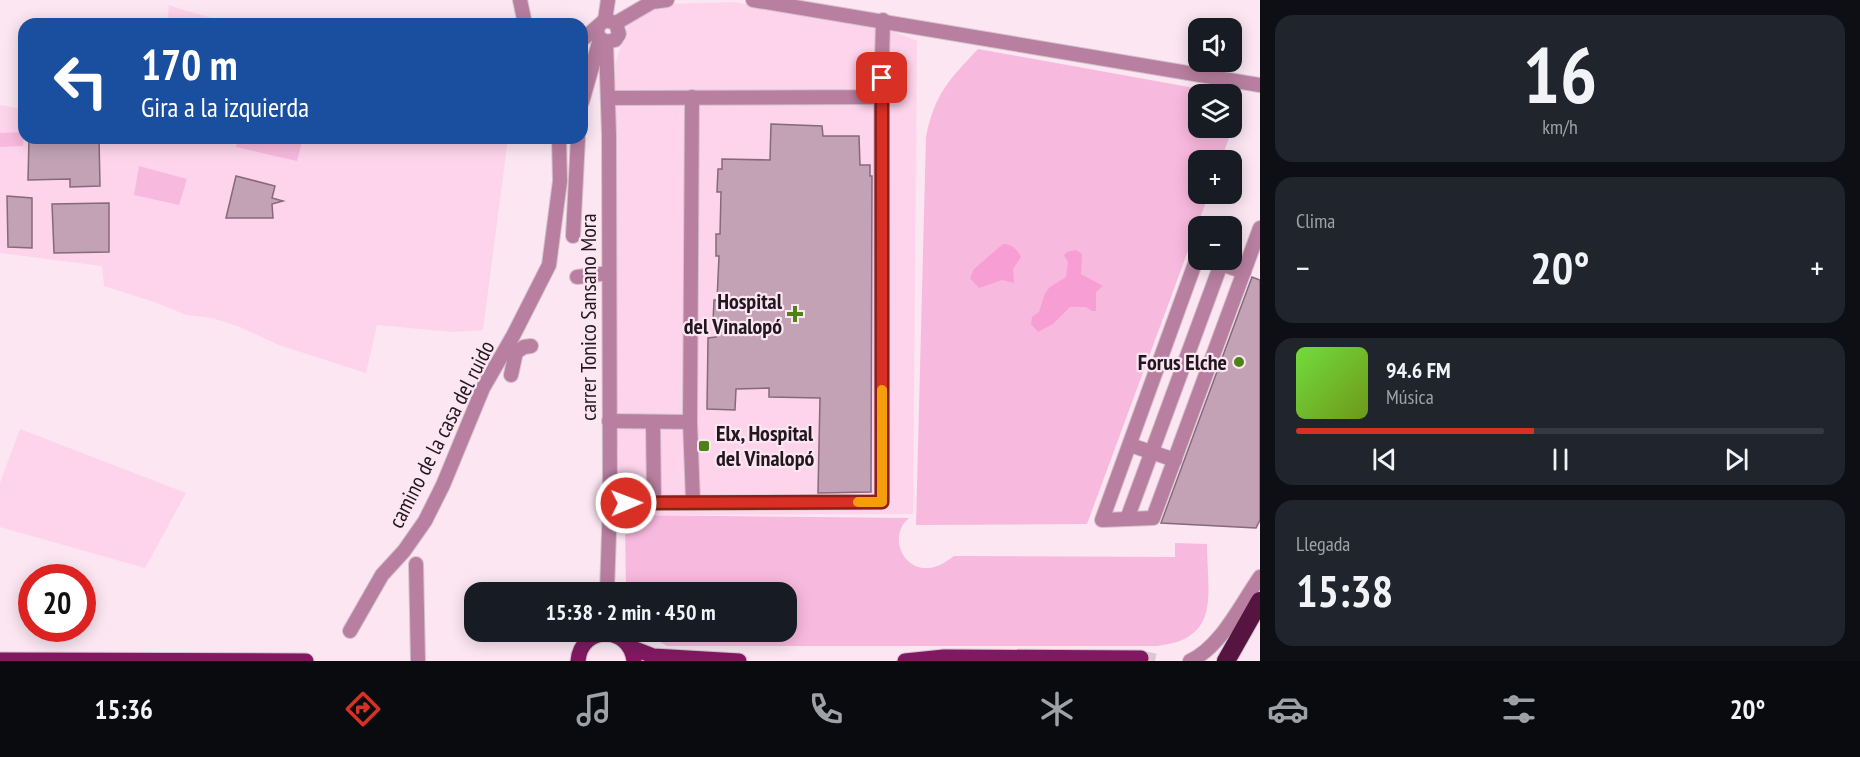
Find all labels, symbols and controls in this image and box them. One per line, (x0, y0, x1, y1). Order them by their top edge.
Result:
map controls (1188, 18, 1242, 270)
button: sound (1188, 18, 1242, 72)
text: 16 (1523, 24, 1597, 125)
text: 170 m (141, 37, 238, 92)
icon: left (42, 42, 120, 120)
pin (856, 52, 907, 103)
icon: arrive (865, 61, 898, 94)
button: layers (1188, 84, 1242, 138)
text: Gira a la izquierda (141, 90, 309, 124)
text: km/h (1542, 114, 1578, 140)
button: + (1188, 150, 1242, 204)
text: Clima (1296, 208, 1335, 234)
street label: carrer Tonico Sansano Mora (574, 213, 602, 421)
button: − (1188, 216, 1242, 270)
text: 20° (1530, 238, 1590, 296)
text: − (1296, 246, 1310, 289)
text: + (1810, 246, 1824, 289)
place label: Hospital del Vinalopó (684, 287, 783, 340)
marker: Hospital del Vinalopó (786, 305, 804, 323)
street label: camino de la casa del ruido (382, 336, 500, 532)
place label: Forus Elche (1138, 348, 1227, 376)
marker: Forus Elche (1232, 355, 1246, 369)
text: 94.6 FM (1386, 356, 1451, 384)
text: Música (1386, 384, 1434, 410)
place label: Elx, Hospital del Vinalopó (716, 419, 814, 472)
marker: Elx, Hospital del Vinalopó (697, 439, 711, 453)
icon: previous (1368, 443, 1401, 476)
icon: pause (1544, 443, 1577, 476)
icon: next (1720, 443, 1753, 476)
position arrow (594, 471, 658, 535)
text: Llegada (1296, 531, 1350, 557)
text: 15:38 (1296, 561, 1393, 619)
speed limit sign: 20 (18, 564, 96, 642)
text: 15:38 · 2 min · 450 m (545, 598, 716, 626)
icon: directions (342, 688, 384, 730)
icon: music (573, 688, 615, 730)
icon: phone (805, 688, 847, 730)
icon: climate (1036, 688, 1078, 730)
icon: car (1267, 688, 1309, 730)
icon: filters (1498, 688, 1540, 730)
text: 15:36 (95, 692, 153, 726)
text: 20° (1730, 692, 1765, 726)

